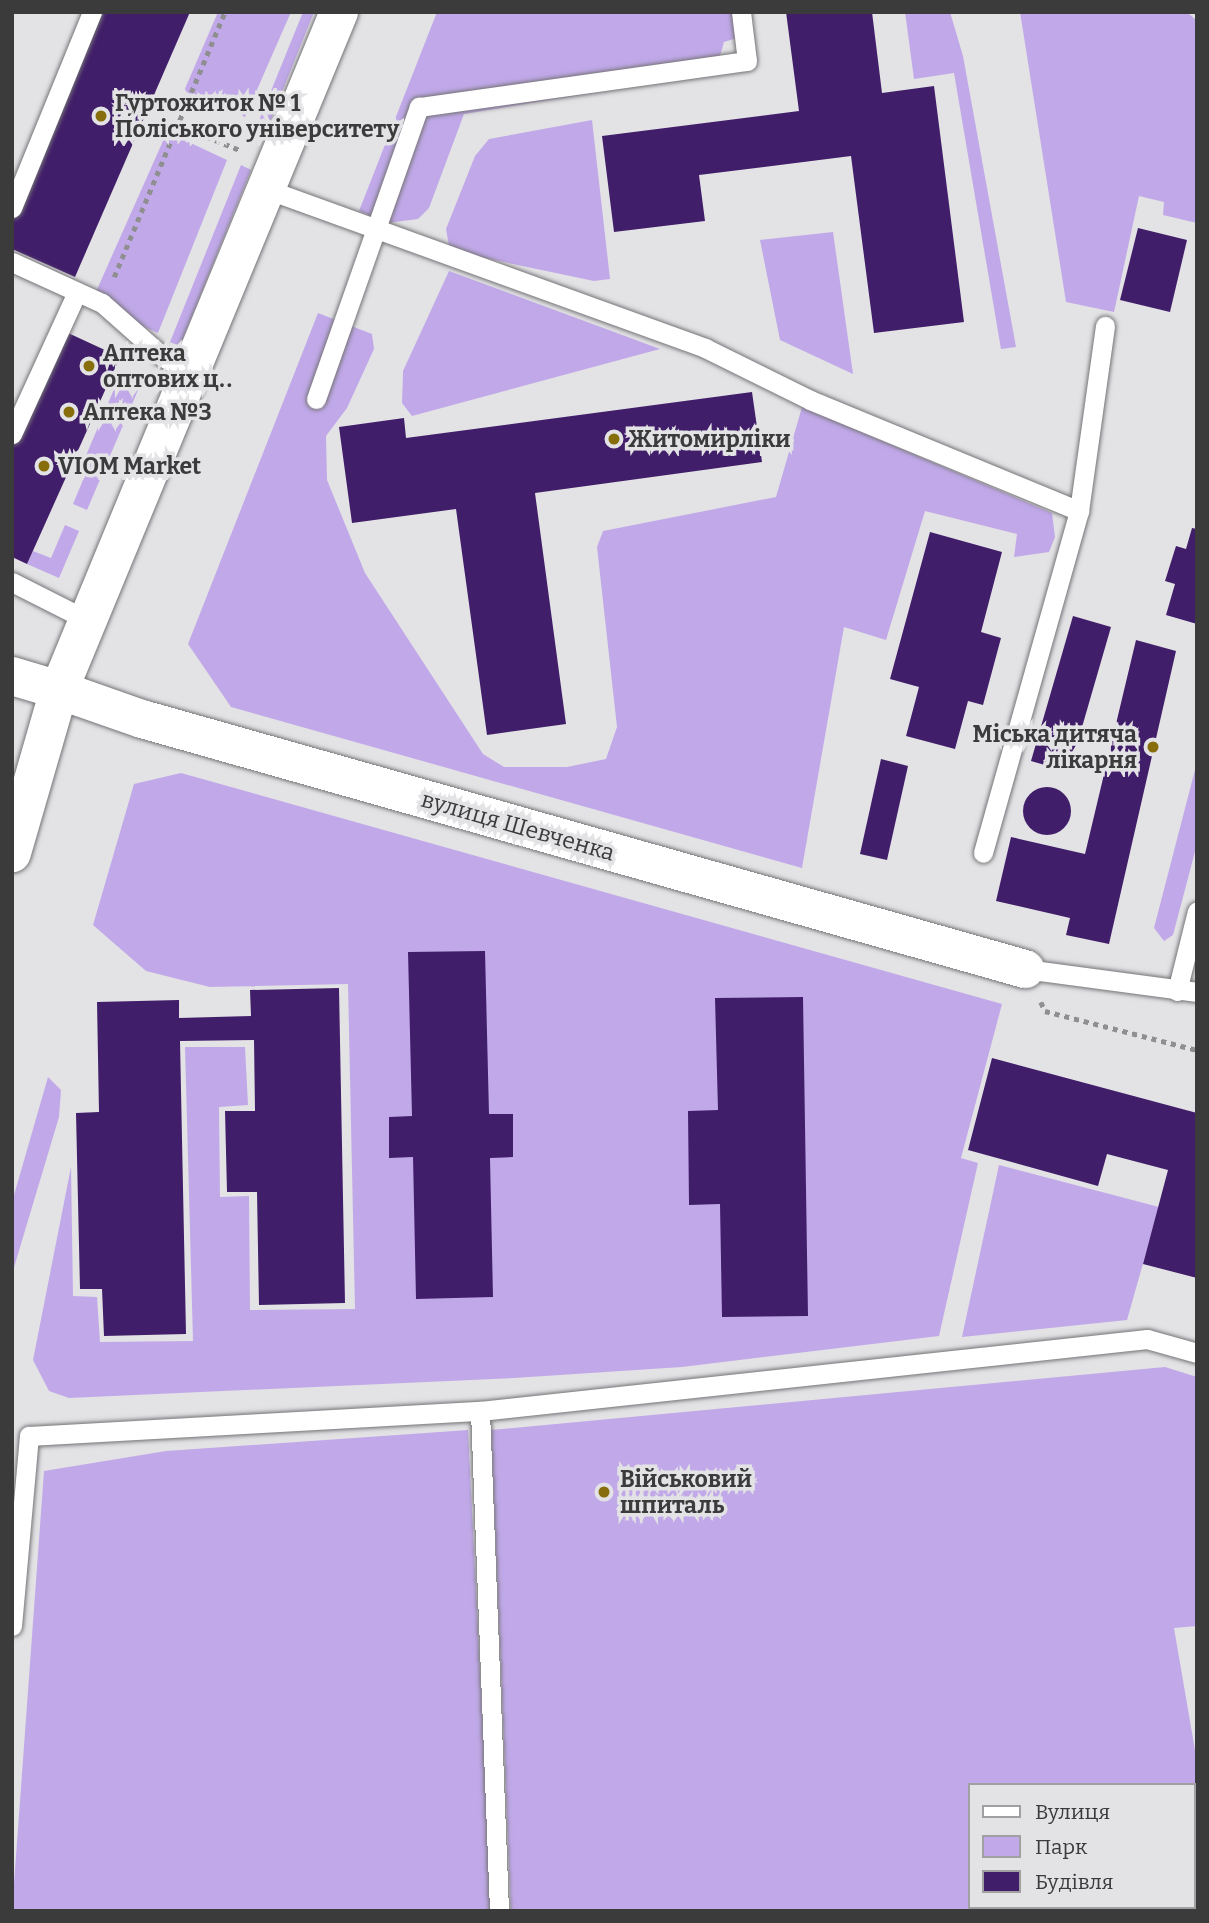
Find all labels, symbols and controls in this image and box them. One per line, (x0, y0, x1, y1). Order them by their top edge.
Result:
place label: Гуртожиток № 1 Поліського університету (115, 89, 399, 143)
marker: Гуртожиток № 1 Поліського університету (93, 108, 109, 124)
place label: Аптека оптових ц‥ (103, 339, 234, 393)
marker: Аптека оптових ц‥ (81, 358, 97, 374)
place label: Аптека №3 (83, 398, 212, 426)
marker: Аптека №3 (61, 404, 77, 420)
place label: Житомирліки (628, 425, 790, 453)
marker: Житомирліки (606, 431, 622, 447)
place label: VIOM Market (58, 452, 201, 480)
marker: VIOM Market (36, 458, 52, 474)
place label: Міська дитяча лікарня (973, 720, 1137, 774)
marker: Міська дитяча лікарня (1143, 737, 1163, 757)
street label: вулиця Шевченка (418, 785, 618, 867)
place label: Військовий шпиталь (620, 1465, 752, 1519)
marker: Військовий шпиталь (594, 1482, 614, 1502)
legend (968, 1783, 1195, 1909)
text: Вулиця (1035, 1799, 1110, 1825)
text: Парк (1035, 1834, 1087, 1860)
text: Будівля (1035, 1869, 1113, 1895)

